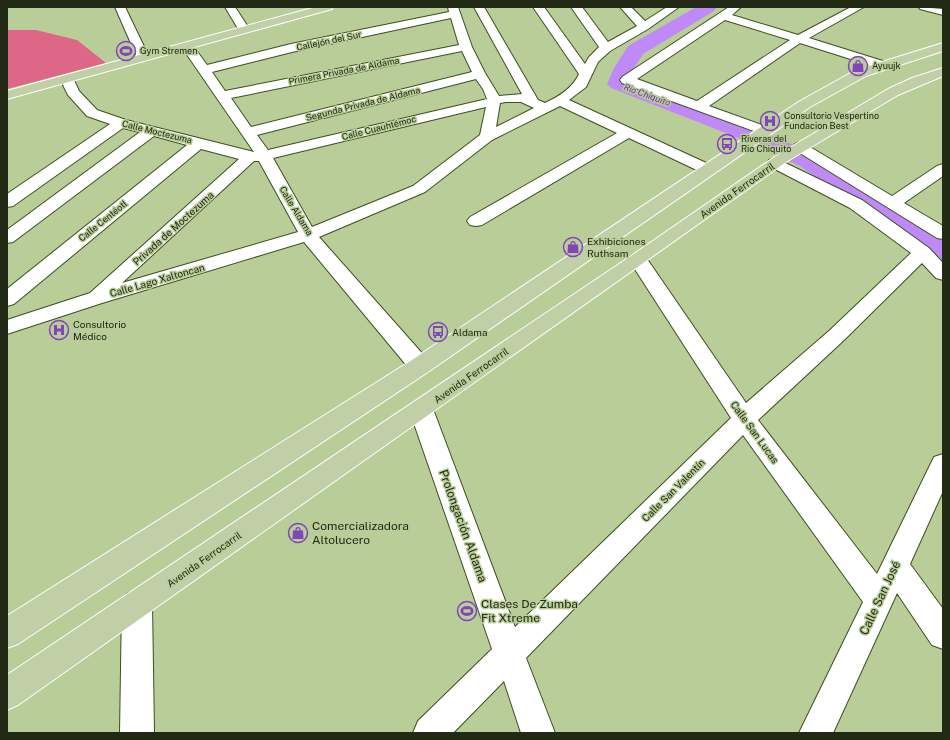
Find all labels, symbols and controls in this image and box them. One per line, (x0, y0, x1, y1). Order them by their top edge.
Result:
street label: Callejón del Sur (295, 28, 363, 53)
sports icon: Gym Stremen (115, 40, 137, 62)
place label: Gym Stremen (140, 45, 197, 56)
street label: Primera Privada de Aldama (287, 54, 400, 87)
shop icon: Ayuujk (847, 55, 869, 77)
place label: Ayuujk (872, 60, 901, 71)
water label: Rio Chiquito (622, 81, 672, 108)
street label: Segunda Privada de Aldama (305, 84, 421, 123)
hospital icon: Consultorio Vespertino Fundacion Best (759, 110, 781, 132)
place label: Consultorio Vespertino Fundacion Best (784, 110, 879, 131)
street label: Calle Cuauhtémoc (341, 113, 417, 142)
street label: Calle Moctezuma (121, 117, 193, 146)
bus stop icon: Riveras del Rio Chiquito (716, 133, 738, 155)
place label: Riveras del Rio Chiquito (741, 133, 791, 154)
street label: Avenida Ferrocarril (697, 160, 777, 220)
street label: Calle Aldama (277, 184, 315, 237)
street label: Privada de Moctezuma (130, 188, 216, 268)
street label: Calle Centéotl (76, 198, 129, 244)
place label: Exhibiciones Ruthsam (587, 235, 645, 259)
shop icon: Exhibiciones Ruthsam (562, 236, 584, 258)
street label: Calle Lago Xaltoncan (108, 261, 206, 299)
place label: Consultorio Médico (73, 318, 127, 342)
hospital icon: Consultorio Médico (48, 319, 70, 341)
bus stop icon: Aldama (427, 321, 449, 343)
place label: Aldama (452, 326, 488, 338)
street label: Avenida Ferrocarril (431, 345, 511, 405)
street label: Calle San Lucas (728, 399, 782, 465)
street label: Calle San Valentín (639, 456, 707, 524)
street label: Prolongación Aldama (436, 468, 490, 584)
place label: Comercializadora Altolucero (312, 519, 409, 547)
shop icon: Comercializadora Altolucero (287, 522, 309, 544)
street label: Avenida Ferrocarril (164, 529, 244, 589)
street label: Calle San José (857, 559, 903, 637)
place label: Clases De Zumba Fit Xtreme (481, 597, 578, 625)
sports icon: Clases De Zumba Fit Xtreme (456, 600, 478, 622)

